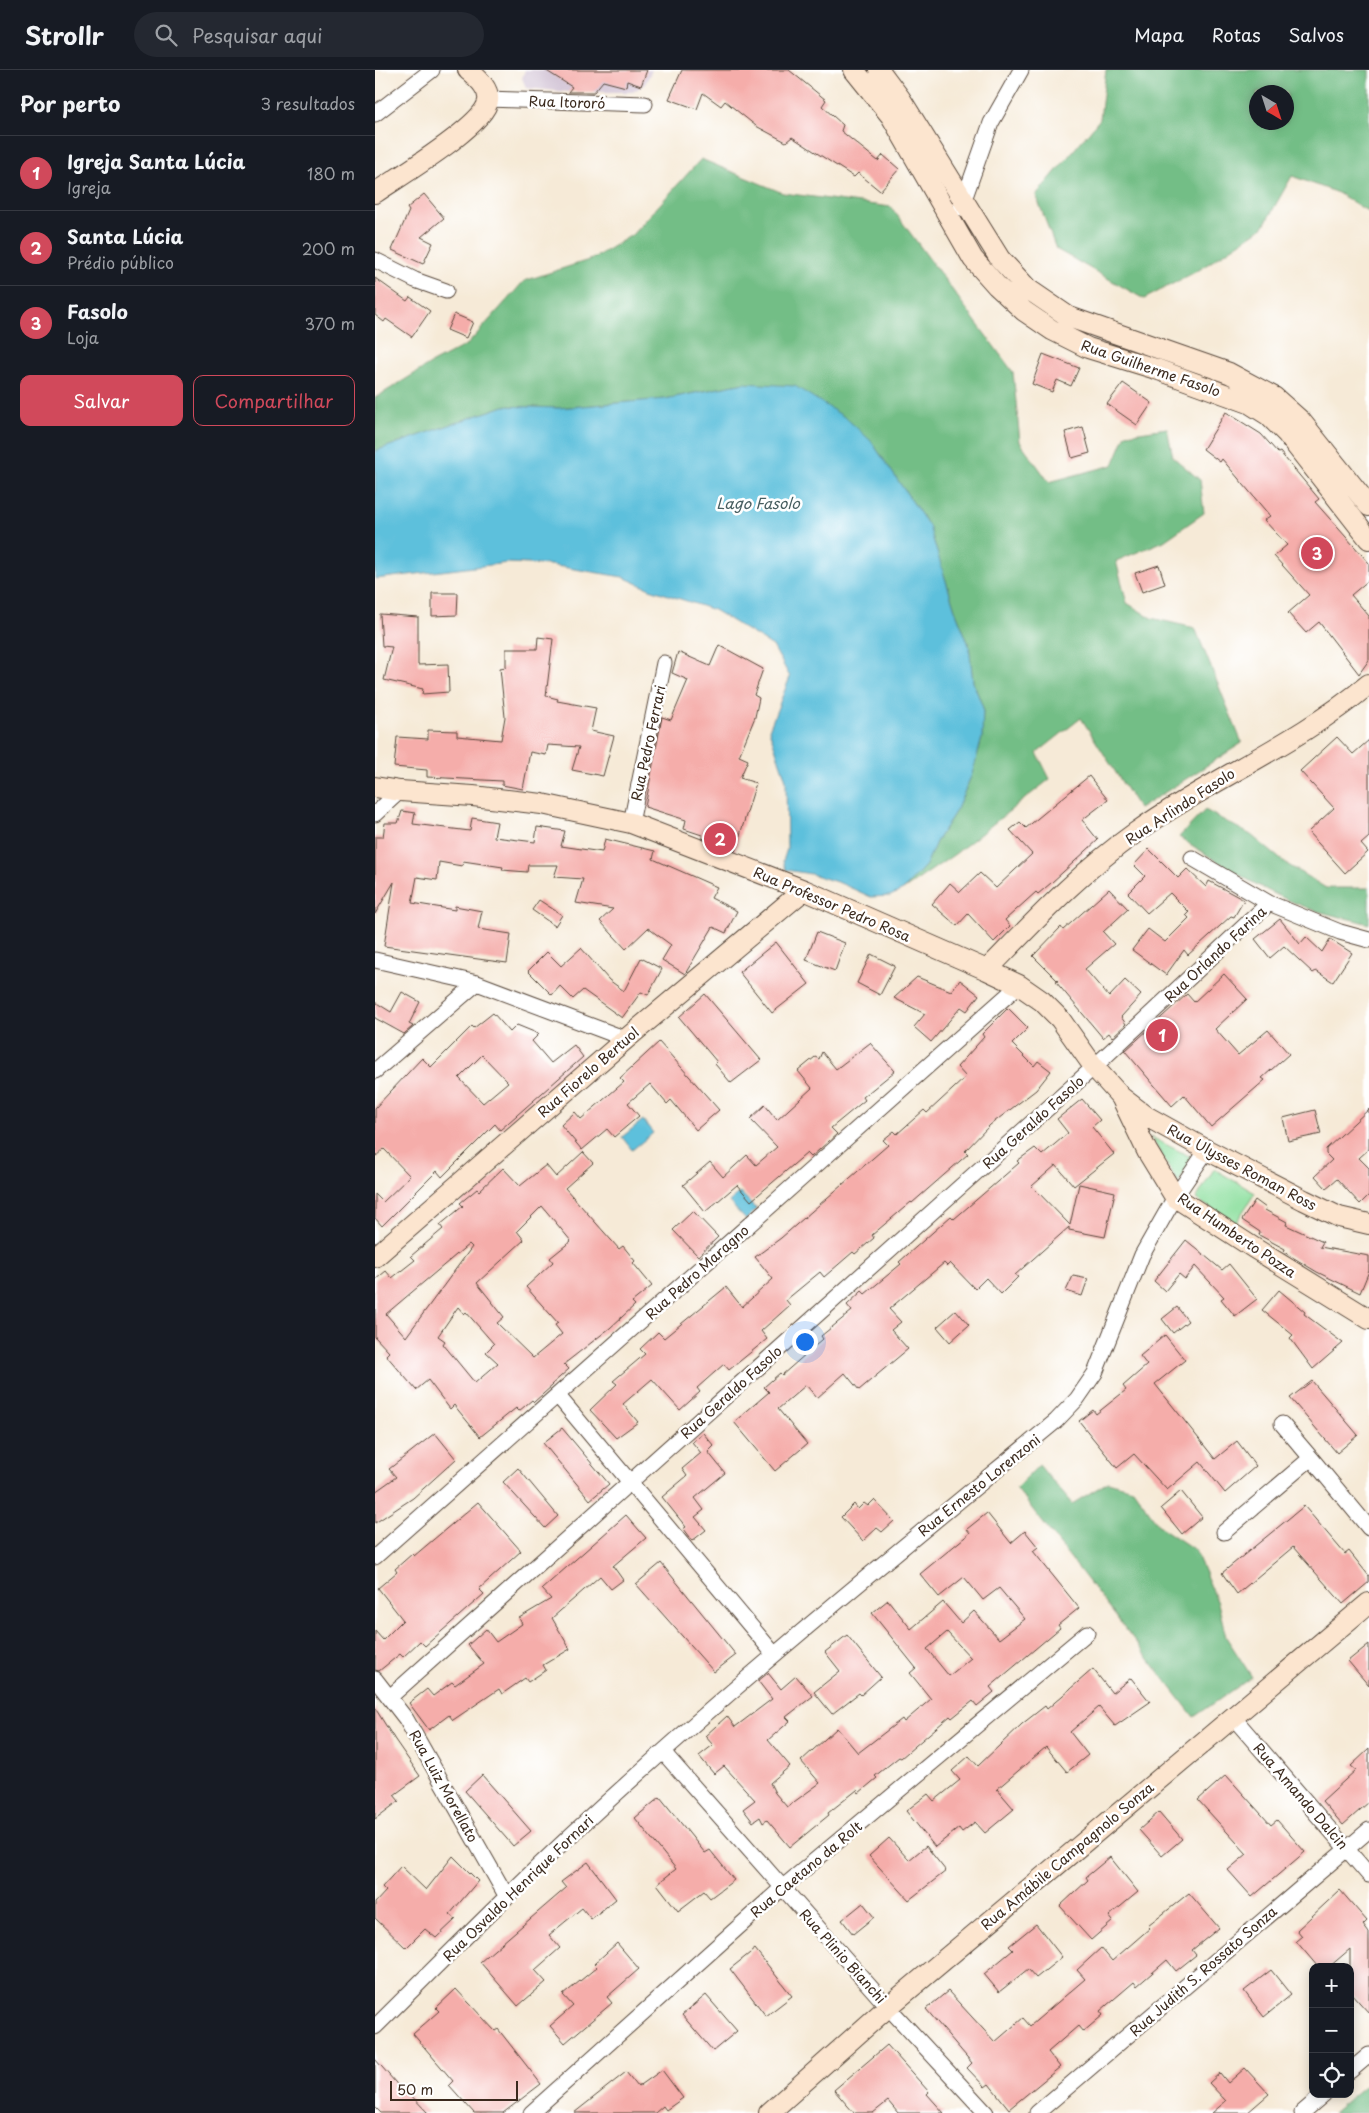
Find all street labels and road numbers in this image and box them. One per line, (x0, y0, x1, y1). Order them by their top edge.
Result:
street label: Rua Itororó (528, 90, 606, 114)
street label: Rua Guilherme Fasolo (1078, 334, 1224, 402)
street label: Rua Pedro Ferrari (625, 683, 671, 803)
street label: Rua Arlindo Fasolo (1121, 763, 1239, 849)
street label: Rua Professor Pedro Rosa (750, 861, 914, 947)
street label: Rua Orlando Farina (1159, 901, 1271, 1007)
street label: Rua Fiorelo Bertuol (533, 1022, 643, 1122)
street label: Rua Geraldo Fasolo (978, 1071, 1089, 1173)
street label: Rua Ulysses Roman Ross (1164, 1119, 1321, 1215)
street label: Rua Humberto Pozza (1174, 1188, 1301, 1283)
street label: Rua Pedro Maragno (641, 1220, 754, 1324)
street label: Rua Geraldo Fasolo (676, 1341, 787, 1443)
street label: Rua Ernesto Lorenzoni (913, 1429, 1045, 1541)
street label: Rua Luiz Morellato (404, 1726, 484, 1846)
street label: Rua Amando Dalcin (1249, 1738, 1353, 1854)
street label: Rua Amábile Campagnolo Sonza (976, 1777, 1158, 1935)
street label: Rua Osvaldo Henrique Fornari (438, 1810, 598, 1966)
street label: Rua Caetano da Rolt (745, 1816, 867, 1922)
street label: Rua Judith S. Rossato Sonza (1125, 1901, 1282, 2041)
street label: Rua Plinio Bianchi (795, 1904, 891, 2008)

